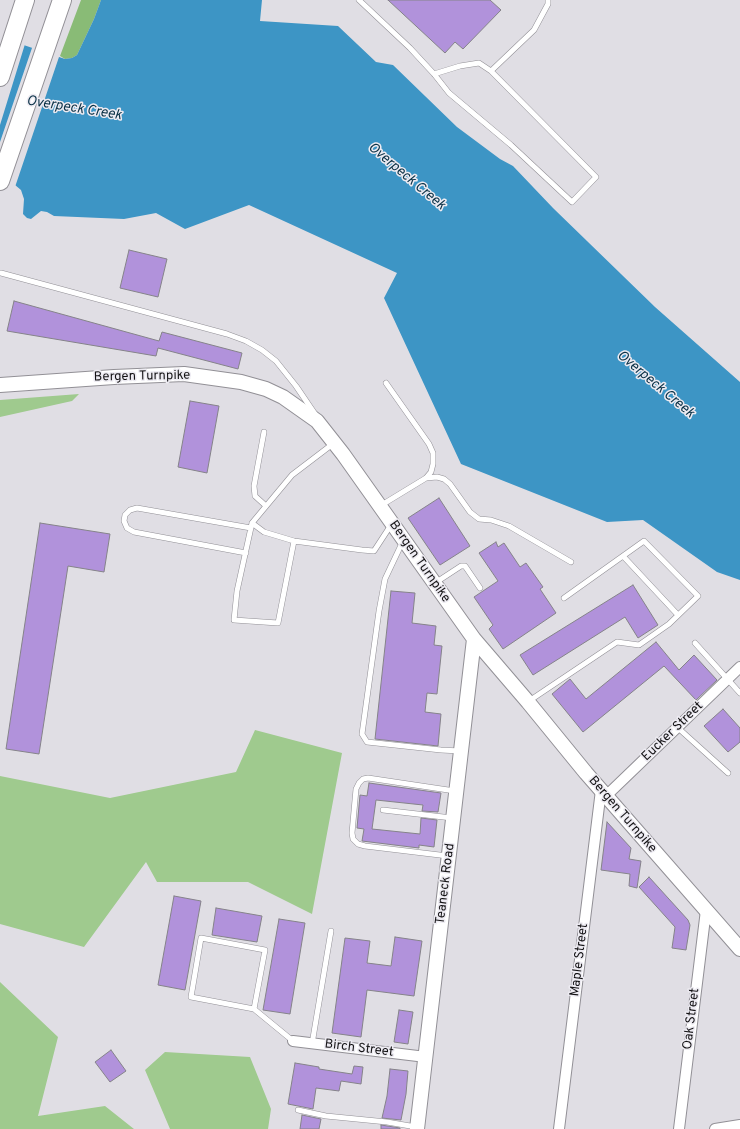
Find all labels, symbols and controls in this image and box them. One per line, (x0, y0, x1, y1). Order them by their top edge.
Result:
water label: Overpeck Creek (25, 93, 123, 125)
water label: Overpeck Creek (364, 140, 448, 214)
water label: Overpeck Creek (613, 348, 697, 422)
street label: Bergen Turnpike (94, 368, 190, 386)
street label: Bergen Turnpike (385, 518, 453, 606)
street label: Eucker Street (639, 699, 707, 765)
street label: Bergen Turnpike (585, 774, 659, 856)
street label: Teaneck Road (433, 843, 459, 925)
street label: Maple Street (568, 922, 592, 998)
street label: Oak Street (680, 987, 704, 1051)
street label: Birch Street (324, 1037, 394, 1061)

